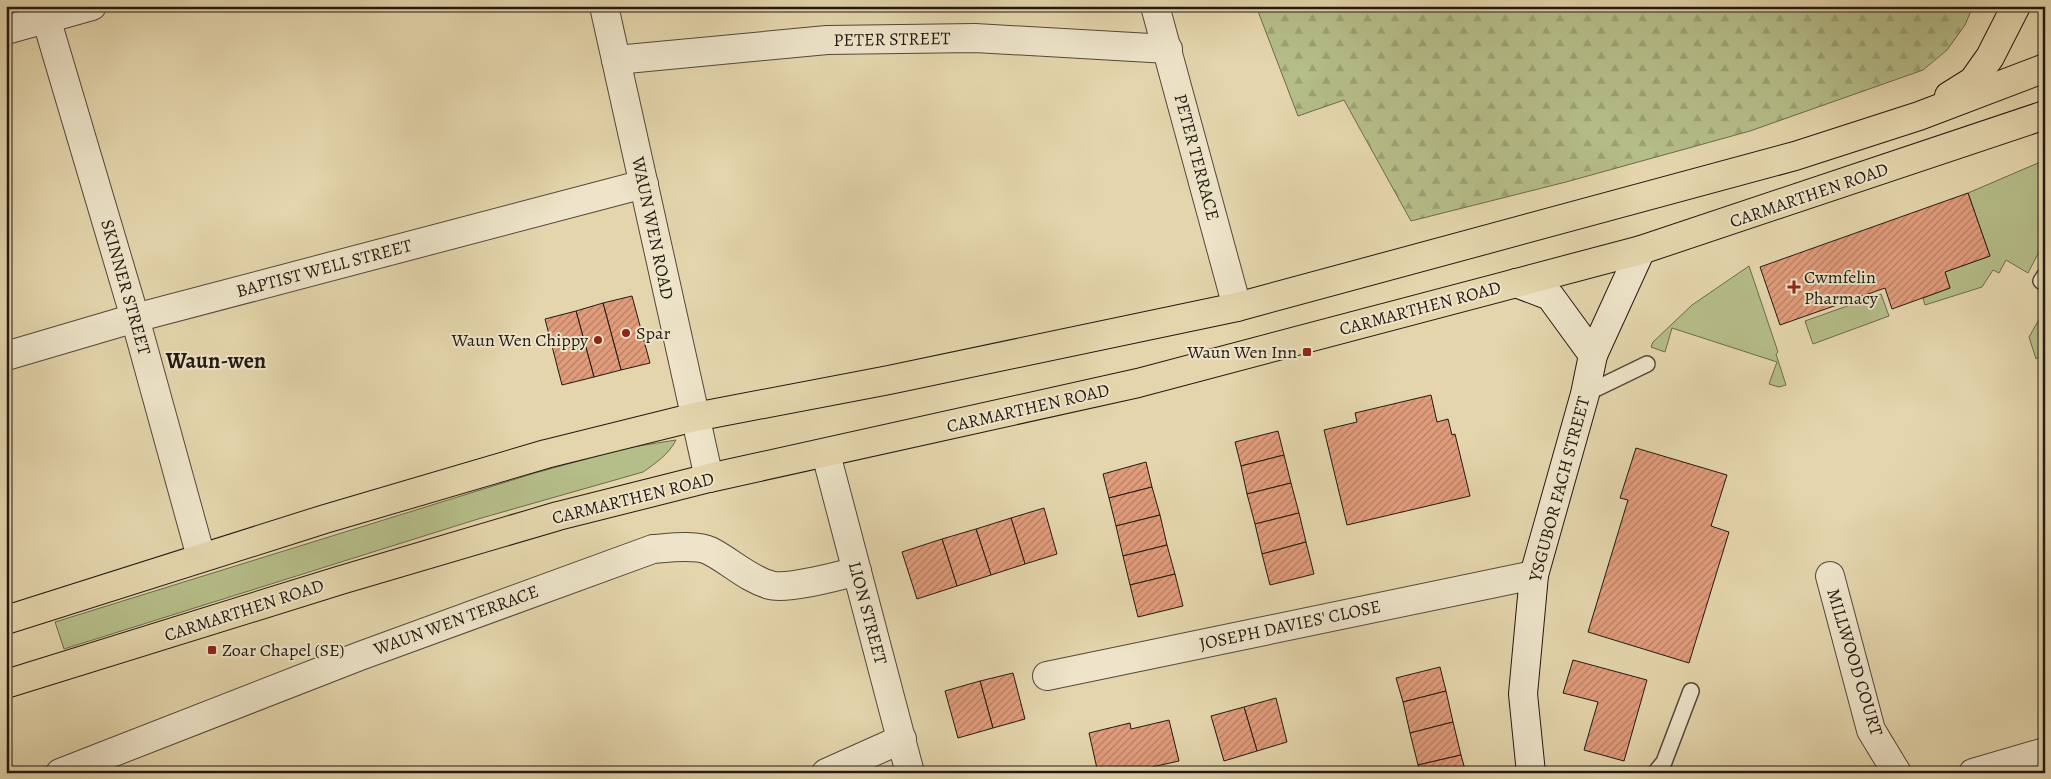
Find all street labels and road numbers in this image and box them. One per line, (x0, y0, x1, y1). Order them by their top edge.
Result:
street label: PETER STREET (833, 26, 951, 52)
street label: PETER TERRACE (1169, 91, 1225, 223)
street label: WAUN WEN ROAD (626, 153, 680, 302)
street label: CARMARTHEN ROAD (1726, 157, 1892, 233)
street label: SKINNER STREET (95, 216, 157, 358)
street label: BAPTIST WELL STREET (234, 233, 415, 303)
street label: CARMARTHEN ROAD (1337, 275, 1503, 341)
street label: CARMARTHEN ROAD (944, 378, 1112, 438)
street label: YSGUBOR FACH STREET (1523, 394, 1595, 585)
street label: CARMARTHEN ROAD (549, 466, 717, 530)
street label: LION STREET (843, 559, 893, 667)
street label: CARMARTHEN ROAD (161, 573, 327, 647)
street label: WAUN WEN TERRACE (369, 579, 542, 661)
street label: MILLWOOD COURT (1821, 585, 1889, 739)
street label: JOSEPH DAVIES' CLOSE (1197, 594, 1383, 656)

